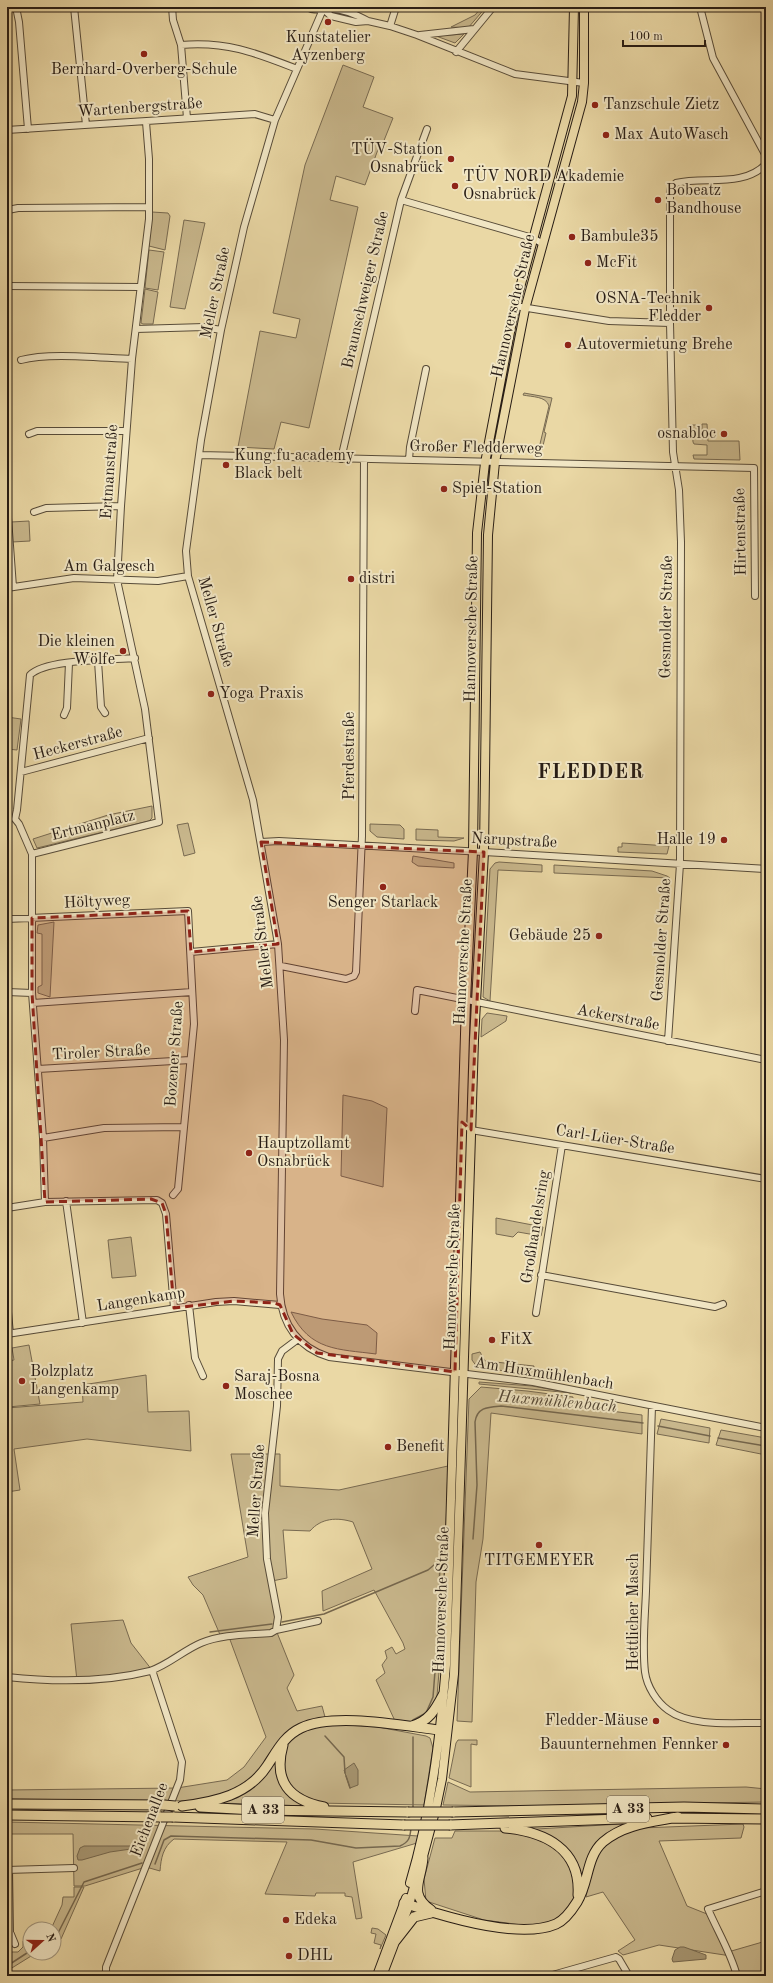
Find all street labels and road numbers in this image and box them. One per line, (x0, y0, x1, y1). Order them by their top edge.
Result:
street label: Wartenbergstraße (77, 96, 203, 120)
street label: Braunschweiger Straße (340, 210, 392, 370)
street label: Hannoversche Straße (490, 233, 538, 379)
street label: Meller Straße (198, 246, 234, 340)
street label: Ertmanstraße (99, 424, 121, 520)
street label: Großer Fledderweg (409, 439, 543, 457)
street label: Hirtenstraße (732, 488, 750, 576)
street label: Hannoversche Straße (463, 555, 481, 703)
street label: Gesmolder Straße (658, 555, 676, 679)
street label: Am Galgesch (63, 559, 155, 575)
street label: Meller Straße (194, 575, 236, 669)
street label: Pferdestraße (342, 712, 358, 800)
street label: Heckerstraße (32, 724, 124, 764)
street label: Ertmanplatz (50, 808, 136, 844)
street label: Narupstraße (470, 831, 558, 851)
street label: Hannoversche Straße (452, 878, 476, 1026)
street label: Gesmolder Straße (650, 878, 674, 1002)
street label: Höltyweg (63, 892, 131, 912)
street label: Meller Straße (249, 895, 277, 989)
street label: Bozener Straße (163, 1000, 187, 1108)
street label: Ackerstraße (575, 1002, 661, 1034)
street label: Tiroler Straße (51, 1042, 151, 1064)
street label: Carl-Lüer-Straße (554, 1123, 676, 1157)
street label: Großhandelsring (519, 1169, 553, 1285)
street label: Hannoversche Straße (442, 1203, 464, 1351)
street label: Langenkamp (96, 1285, 186, 1315)
street label: Am Huxmühlenbach (473, 1355, 615, 1393)
street label: Meller Straße (246, 1444, 268, 1538)
street label: Hannoversche Straße (431, 1526, 453, 1674)
street label: Hettlicher Masch (626, 1553, 642, 1671)
street label: Eichenallee (128, 1781, 172, 1859)
road number: A 33 (607, 1796, 649, 1822)
road number: A 33 (242, 1797, 284, 1823)

